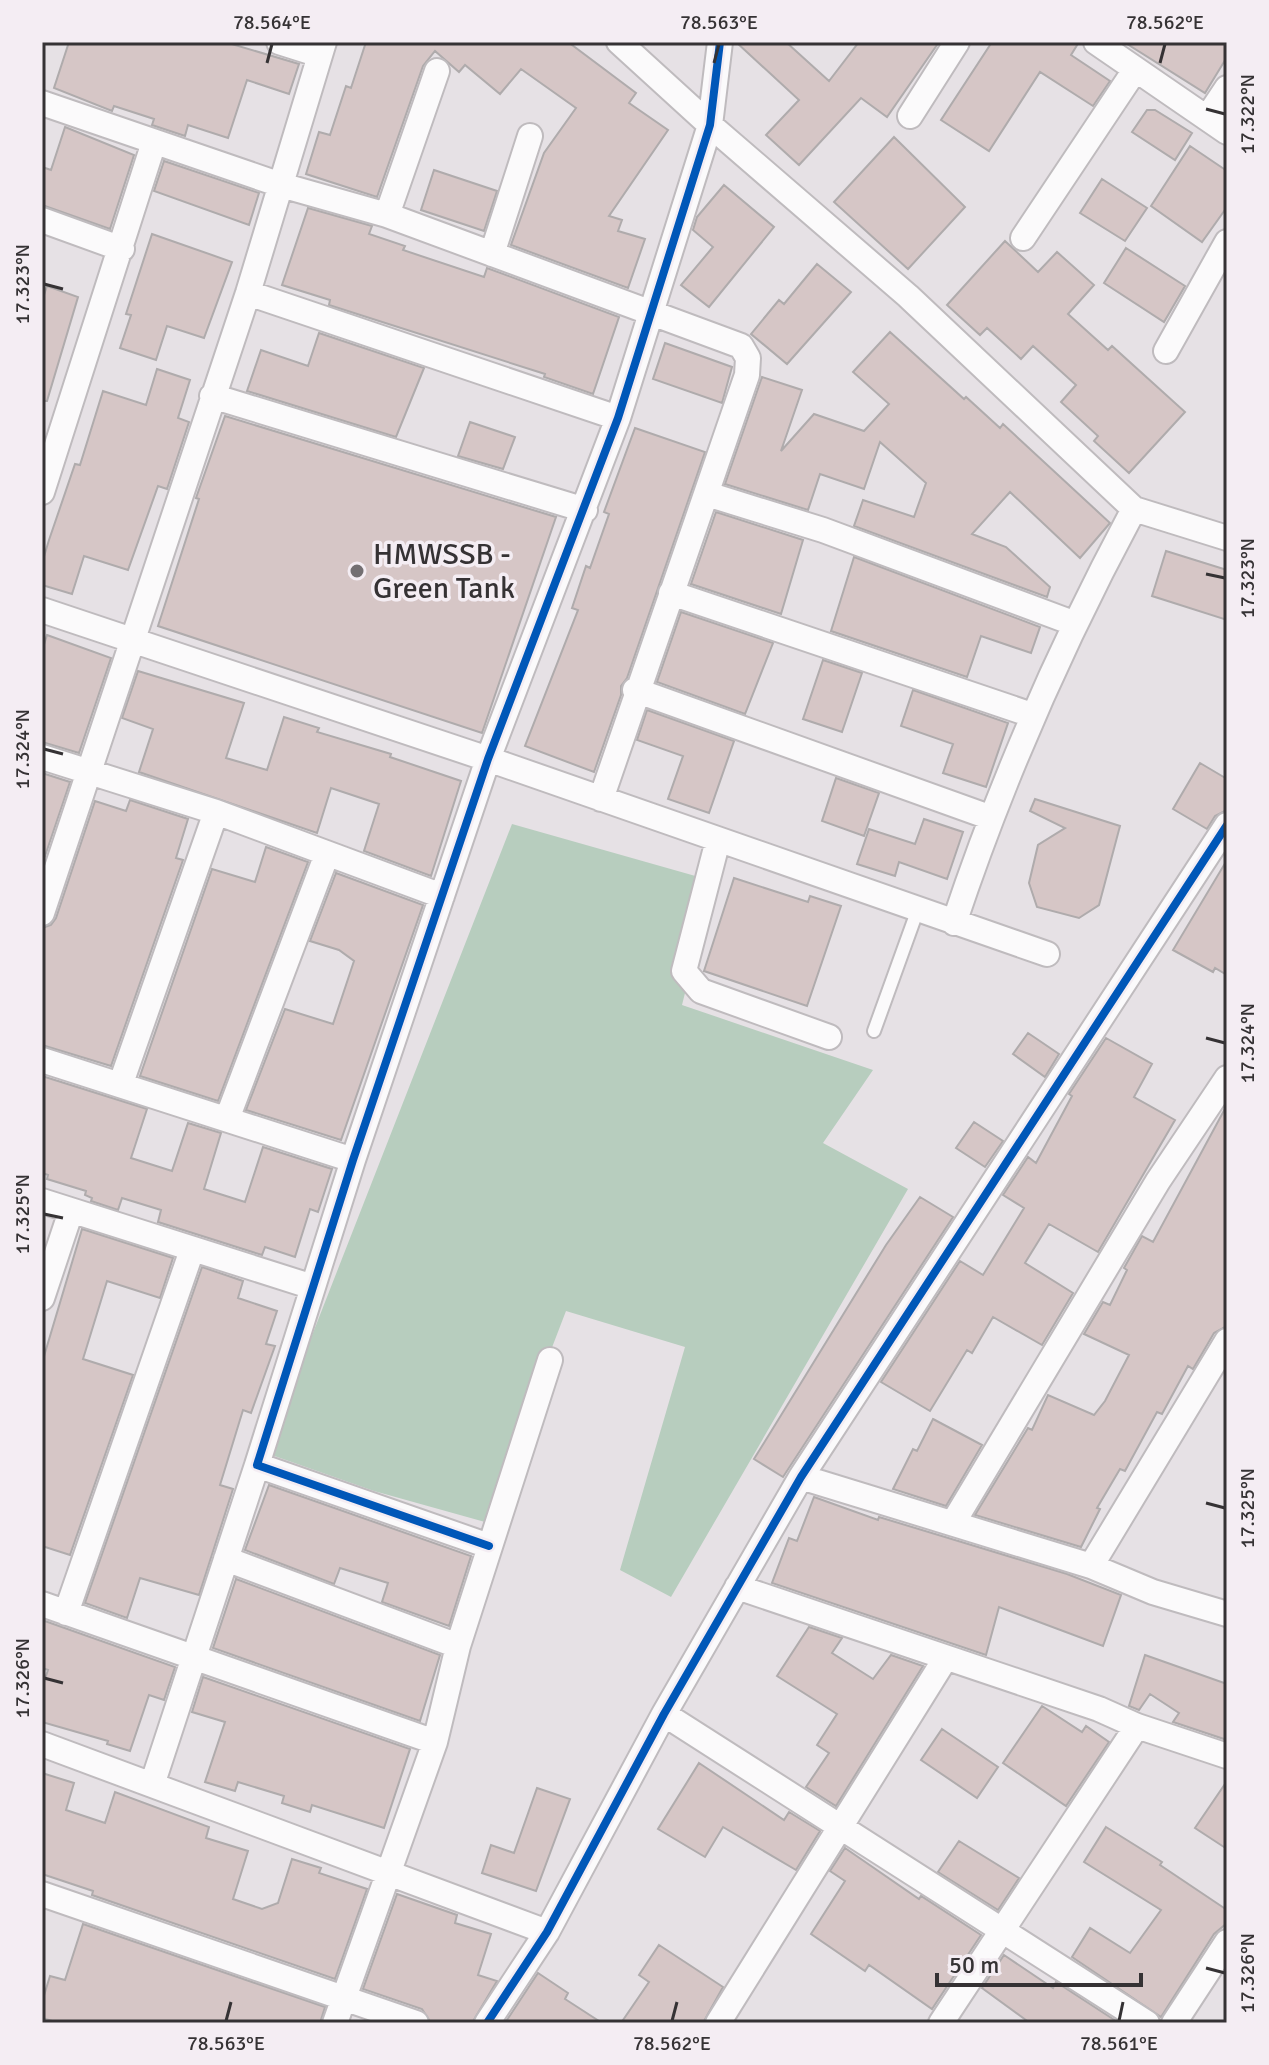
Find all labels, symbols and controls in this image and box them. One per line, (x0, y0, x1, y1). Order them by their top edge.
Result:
text: 78.564°E (233, 10, 311, 35)
text: 78.563°E (680, 10, 758, 35)
text: 78.562°E (1126, 10, 1204, 35)
text: 17.322°N (1235, 74, 1260, 154)
text: 17.323°N (10, 244, 35, 324)
place label: HMWSSB - Green Tank (373, 536, 515, 607)
text: 17.323°N (1235, 538, 1260, 618)
marker: HMWSSB - Green Tank (348, 562, 366, 580)
text: 17.324°N (10, 709, 35, 789)
text: 17.324°N (1235, 1003, 1260, 1083)
text: 17.325°N (10, 1174, 35, 1254)
text: 17.325°N (1235, 1468, 1260, 1548)
text: 17.326°N (10, 1638, 35, 1718)
text: 17.326°N (1235, 1933, 1260, 2013)
scale bar (937, 1937, 1141, 1987)
text: 50 m (949, 1950, 999, 1980)
text: 78.563°E (187, 2031, 265, 2056)
text: 78.562°E (633, 2031, 711, 2056)
text: 78.561°E (1080, 2031, 1158, 2056)

